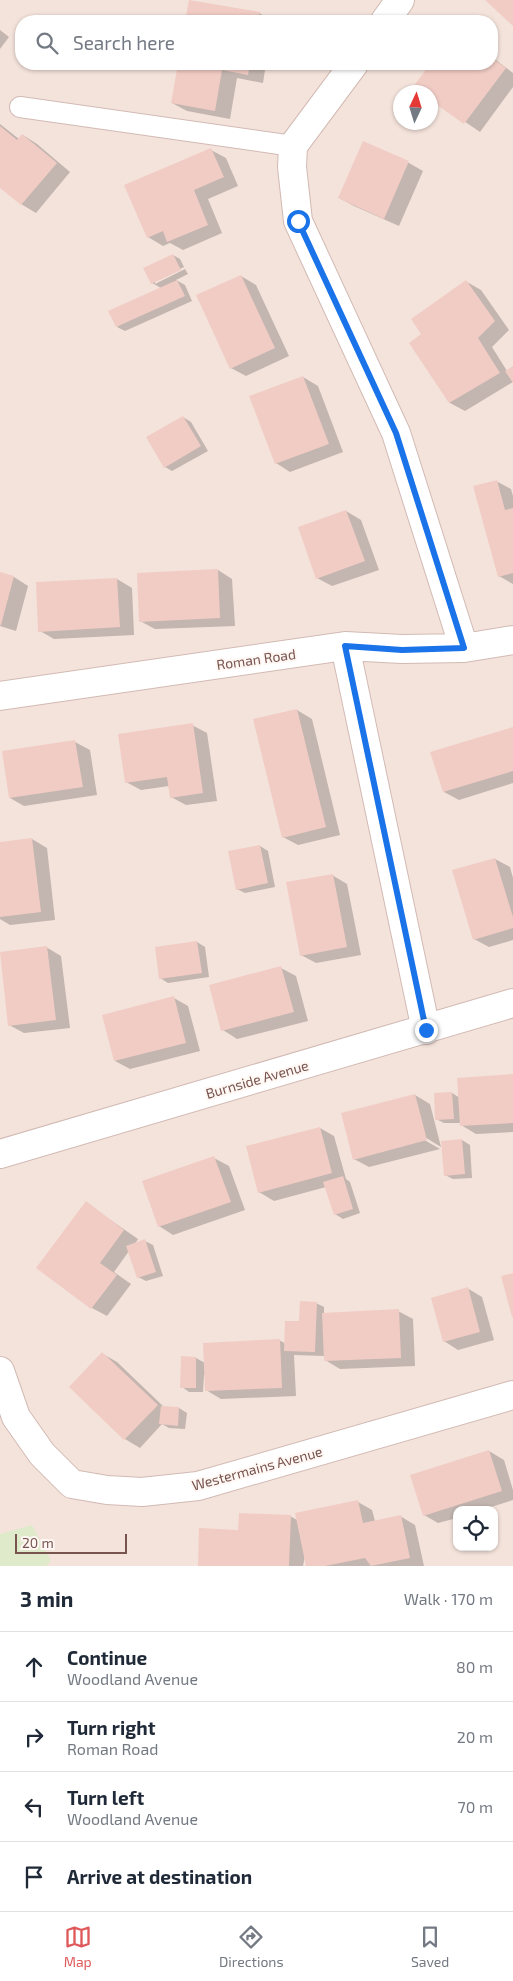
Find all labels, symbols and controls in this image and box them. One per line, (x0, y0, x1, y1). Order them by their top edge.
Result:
search box (15, 15, 498, 70)
icon: search (33, 29, 61, 57)
text: Search here (73, 31, 175, 54)
north arrow (393, 85, 438, 130)
route start (287, 210, 310, 233)
street label: Roman Road (215, 645, 297, 673)
route end (415, 1019, 438, 1042)
street label: Burnside Avenue (204, 1056, 310, 1102)
street label: Westermains Avenue (190, 1442, 324, 1494)
map controls (453, 1506, 498, 1551)
button: locate (453, 1506, 498, 1551)
scale bar (15, 1531, 128, 1554)
text: 20 m (22, 1534, 54, 1551)
text: 3 min (20, 1586, 73, 1611)
text: Walk · 170 m (404, 1589, 493, 1608)
text: Continue (67, 1646, 147, 1669)
icon: ahead (20, 1653, 48, 1681)
text: 80 m (456, 1657, 493, 1676)
text: Woodland Avenue (67, 1669, 198, 1688)
text: Turn right (67, 1716, 155, 1739)
icon: right (20, 1723, 48, 1751)
text: 20 m (457, 1727, 493, 1746)
text: Roman Road (67, 1739, 158, 1758)
text: Turn left (67, 1786, 144, 1809)
icon: left (20, 1793, 48, 1821)
text: 70 m (458, 1797, 493, 1816)
text: Woodland Avenue (67, 1809, 198, 1828)
icon: arrive (20, 1863, 48, 1891)
text: Arrive at destination (67, 1865, 252, 1888)
tab: Map (64, 1923, 92, 1970)
tab: Directions (219, 1923, 284, 1970)
tab: Saved (411, 1923, 449, 1970)

